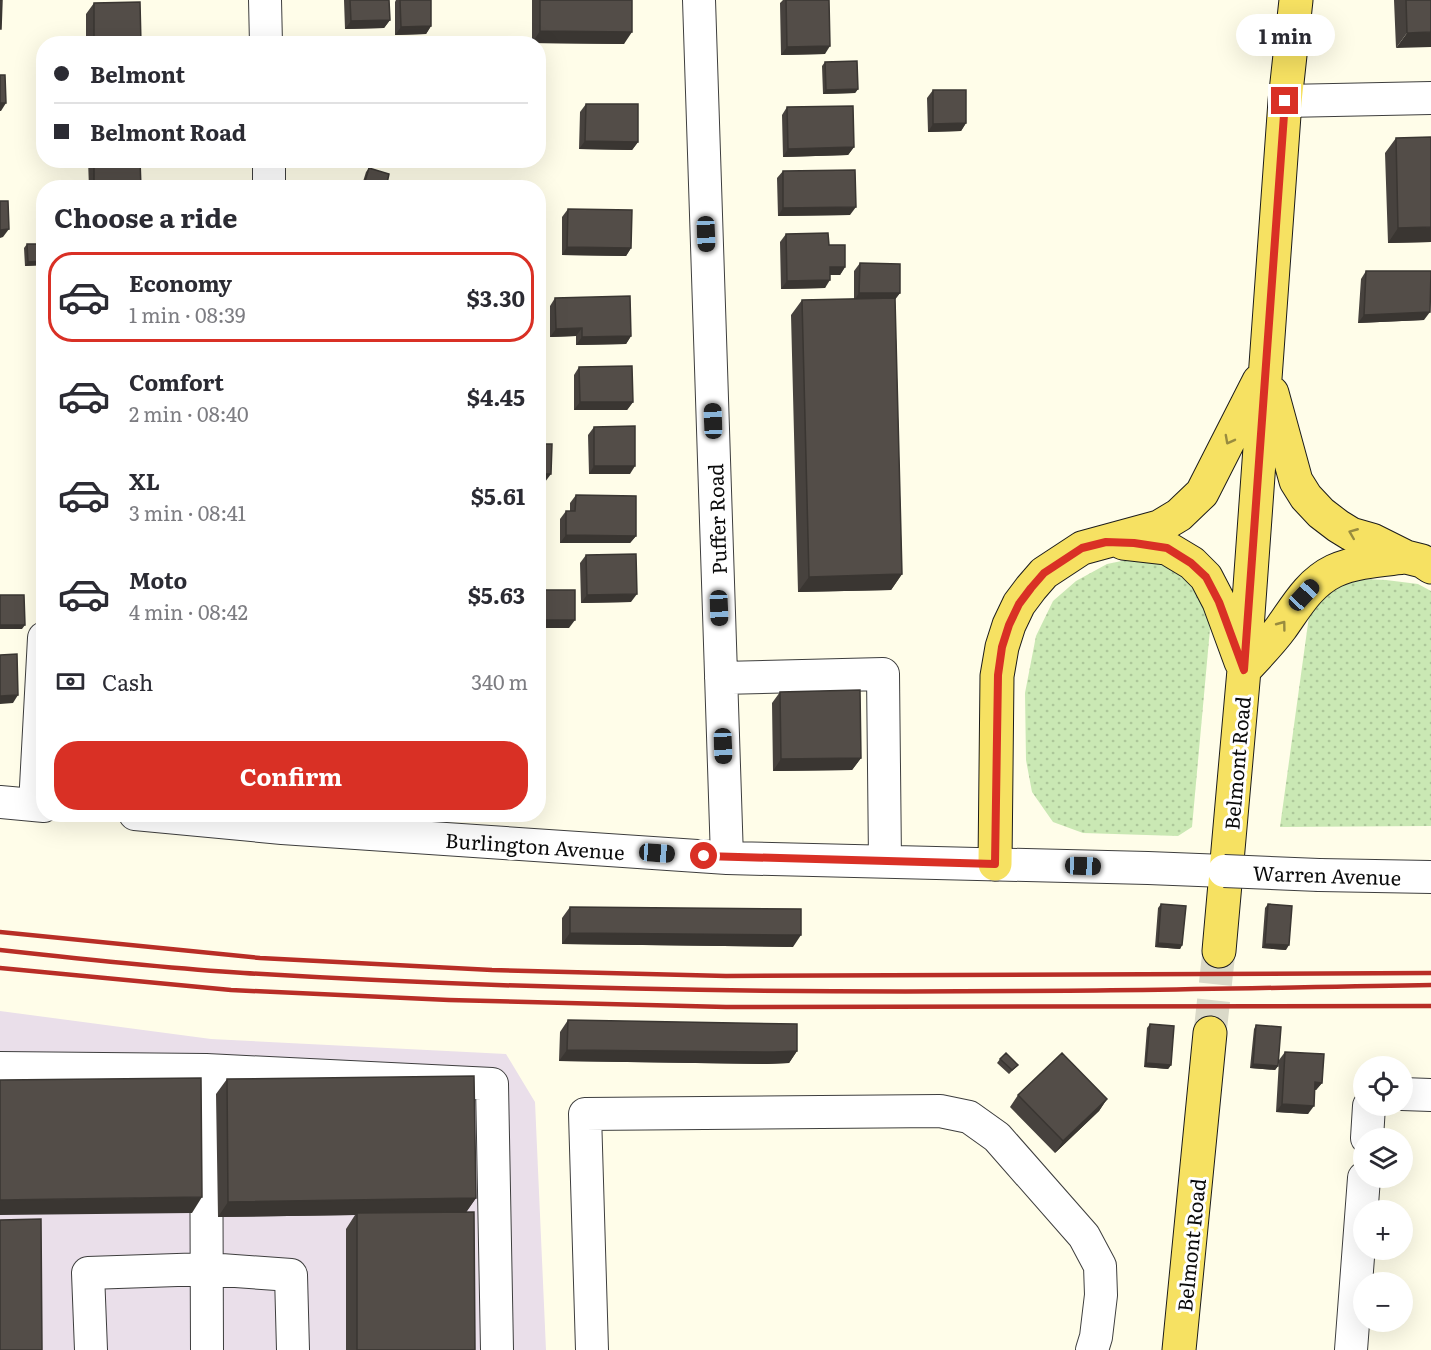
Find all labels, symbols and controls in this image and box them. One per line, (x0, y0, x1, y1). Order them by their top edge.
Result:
callout: 1 min (1236, 14, 1334, 56)
text: 1 min (1259, 20, 1312, 50)
text: Belmont (90, 57, 185, 90)
route end (1271, 87, 1298, 114)
text: Belmont Road (90, 115, 246, 148)
text: Choose a ride (54, 196, 237, 236)
car (696, 216, 716, 252)
text: Economy (129, 266, 232, 299)
icon: car (57, 270, 111, 324)
text: $3.30 (467, 281, 525, 314)
text: 1 min · 08:39 (129, 299, 245, 329)
text: Comfort (129, 365, 224, 398)
icon: car (57, 369, 111, 423)
text: $4.45 (467, 380, 525, 413)
text: 2 min · 08:40 (129, 398, 249, 428)
car (703, 403, 723, 439)
one-way arrow (1224, 434, 1236, 445)
street label: Puffer Road (699, 463, 733, 575)
text: XL (129, 464, 160, 497)
icon: car (57, 468, 111, 522)
text: $5.61 (471, 479, 525, 512)
text: 3 min · 08:41 (129, 497, 246, 527)
one-way arrow (1348, 528, 1359, 540)
text: Moto (129, 563, 187, 596)
icon: car (57, 567, 111, 621)
car (1285, 576, 1323, 614)
text: $5.63 (468, 578, 525, 611)
car (709, 590, 729, 626)
text: 4 min · 08:42 (129, 596, 248, 626)
one-way arrow (1275, 621, 1286, 632)
icon: cash (54, 665, 87, 698)
text: Cash (102, 665, 153, 698)
text: 340 m (471, 666, 528, 696)
street label: Belmont Road (1215, 695, 1257, 831)
car (713, 728, 733, 764)
button: Confirm (54, 741, 528, 810)
street label: Burlington Avenue (444, 824, 626, 866)
route start (690, 842, 717, 869)
car (638, 843, 676, 863)
car (1065, 856, 1101, 876)
street label: Warren Avenue (1252, 856, 1402, 892)
map controls (1353, 1056, 1413, 1332)
button: locate (1353, 1056, 1413, 1116)
button: layers (1353, 1128, 1413, 1188)
street label: Belmont Road (1168, 1177, 1212, 1313)
button: + (1353, 1200, 1413, 1260)
button: − (1353, 1272, 1413, 1332)

